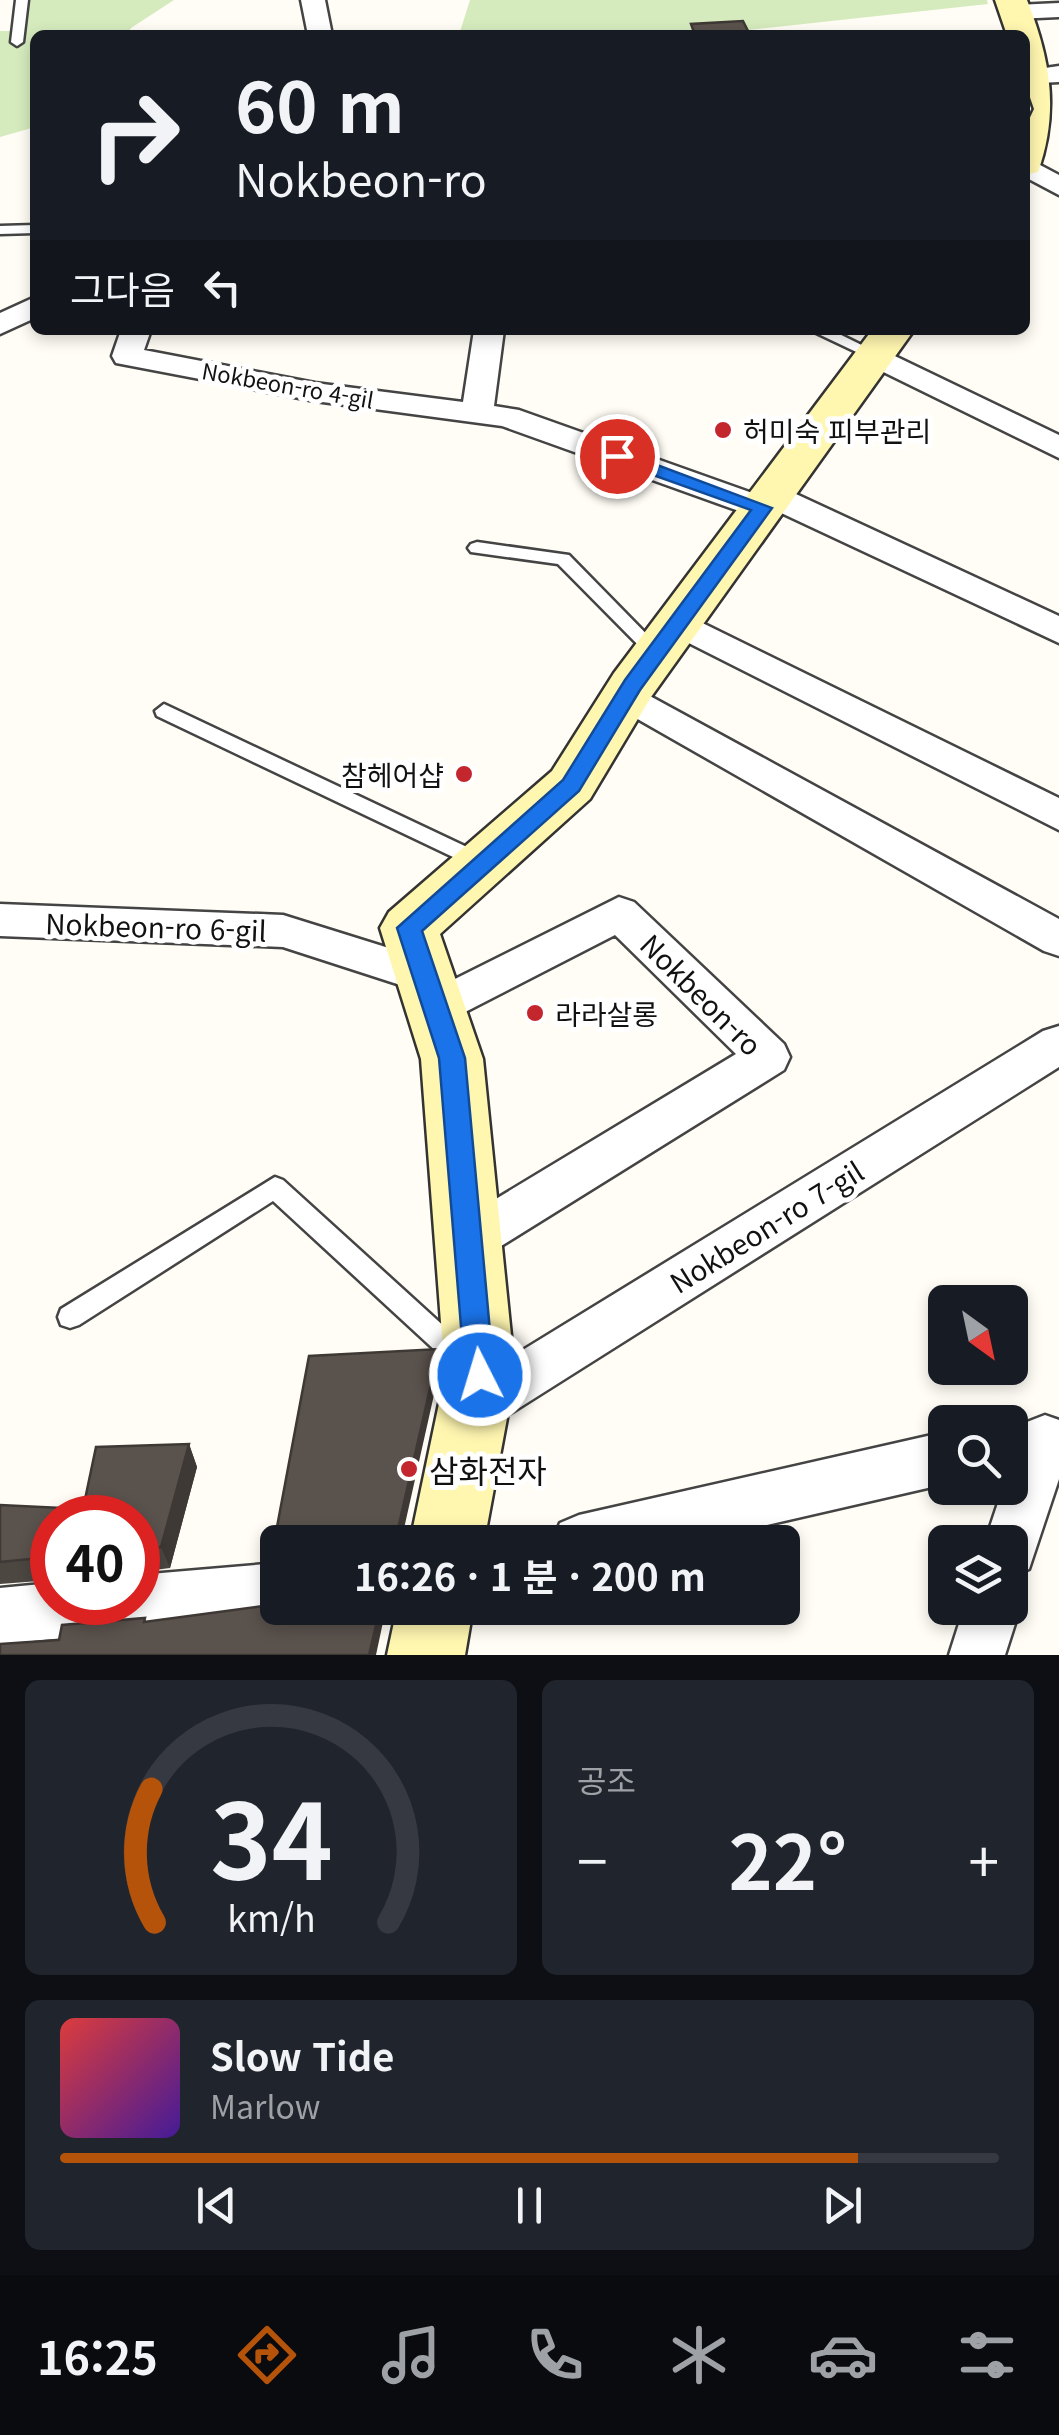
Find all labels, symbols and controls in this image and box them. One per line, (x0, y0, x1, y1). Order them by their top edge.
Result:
text: 60 m (235, 52, 405, 153)
icon: right (70, 70, 200, 200)
text: Nokbeon-ro (235, 145, 487, 210)
text: 그다음 (70, 260, 175, 315)
icon: left (195, 260, 250, 315)
street label: Nokbeon-ro 4-gil (200, 353, 376, 415)
place label: 허미숙 피부관리 (743, 410, 931, 450)
pin (575, 414, 660, 499)
marker: 허미숙 피부관리 (712, 419, 734, 441)
icon: arrive (590, 429, 645, 484)
place label: 참헤어샵 (341, 754, 444, 794)
marker: 참헤어샵 (453, 763, 475, 785)
street label: Nokbeon-ro 6-gil (45, 902, 267, 950)
street label: Nokbeon-ro (632, 924, 772, 1064)
place label: 라라살롱 (555, 993, 658, 1033)
marker: 라라살롱 (524, 1002, 546, 1024)
street label: Nokbeon-ro 7-gil (662, 1150, 870, 1302)
north arrow (928, 1285, 1028, 1385)
map controls (928, 1285, 1028, 1625)
position arrow (428, 1323, 532, 1427)
button: search (928, 1405, 1028, 1505)
place label: 삼화전자 (429, 1446, 547, 1492)
marker: 삼화전자 (398, 1458, 420, 1480)
speed limit sign: 40 (30, 1495, 160, 1625)
button: layers (928, 1525, 1028, 1625)
text: 16:26 · 1 분 · 200 m (354, 1547, 706, 1602)
text: 공조 (577, 1756, 636, 1802)
text: 34 (210, 1759, 332, 1910)
text: 22° (729, 1803, 847, 1912)
text: − (577, 1818, 608, 1898)
text: + (968, 1818, 999, 1898)
text: km/h (227, 1891, 315, 1942)
text: Slow Tide (210, 2027, 394, 2082)
text: Marlow (210, 2082, 320, 2128)
icon: previous (189, 2178, 244, 2233)
icon: pause (502, 2178, 557, 2233)
icon: next (815, 2178, 870, 2233)
icon: directions (232, 2320, 302, 2390)
icon: music (376, 2320, 446, 2390)
icon: phone (520, 2320, 590, 2390)
icon: climate (664, 2320, 734, 2390)
icon: car (808, 2320, 878, 2390)
icon: filters (952, 2320, 1022, 2390)
text: 16:25 (37, 2323, 158, 2388)

